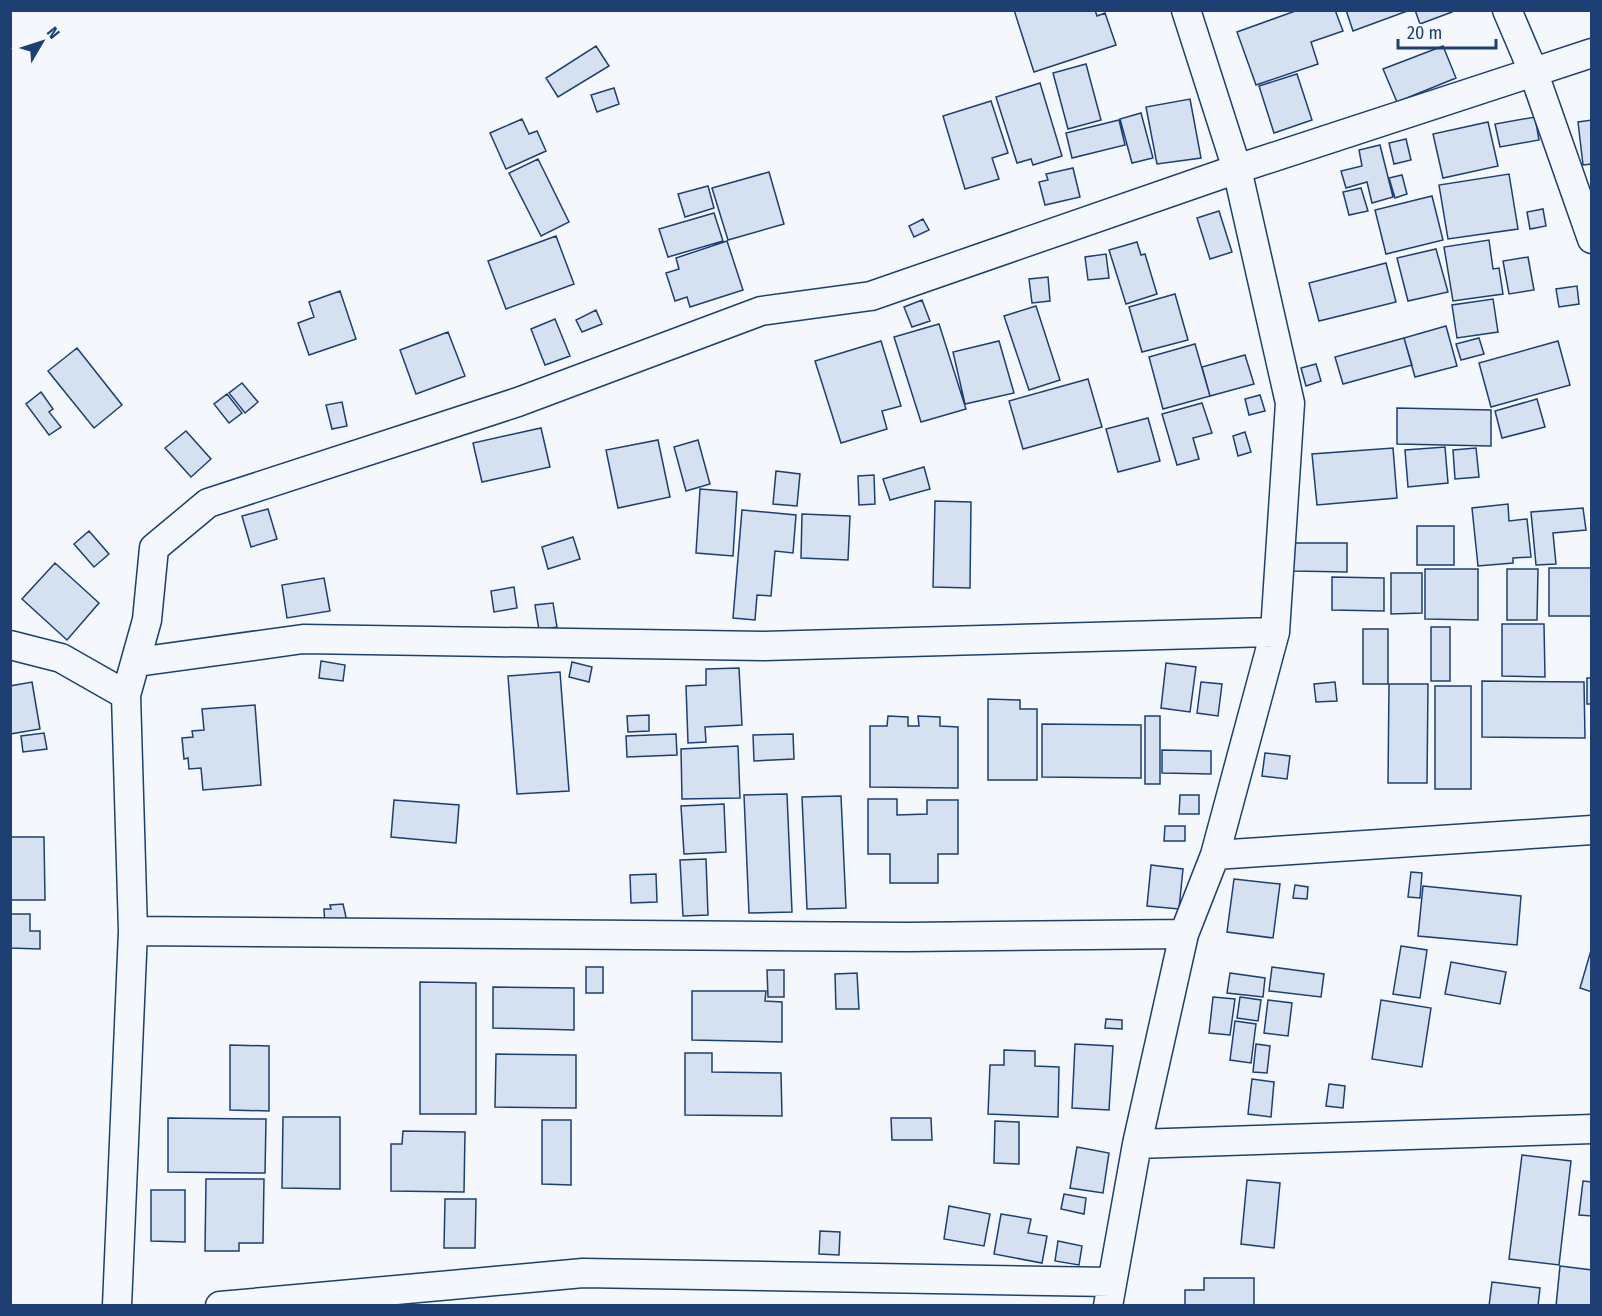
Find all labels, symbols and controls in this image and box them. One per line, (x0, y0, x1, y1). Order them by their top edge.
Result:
north arrow (12, 12, 72, 72)
scale bar (1398, 12, 1496, 50)
text: 20 m (1407, 22, 1442, 44)
text: N (43, 23, 64, 43)

